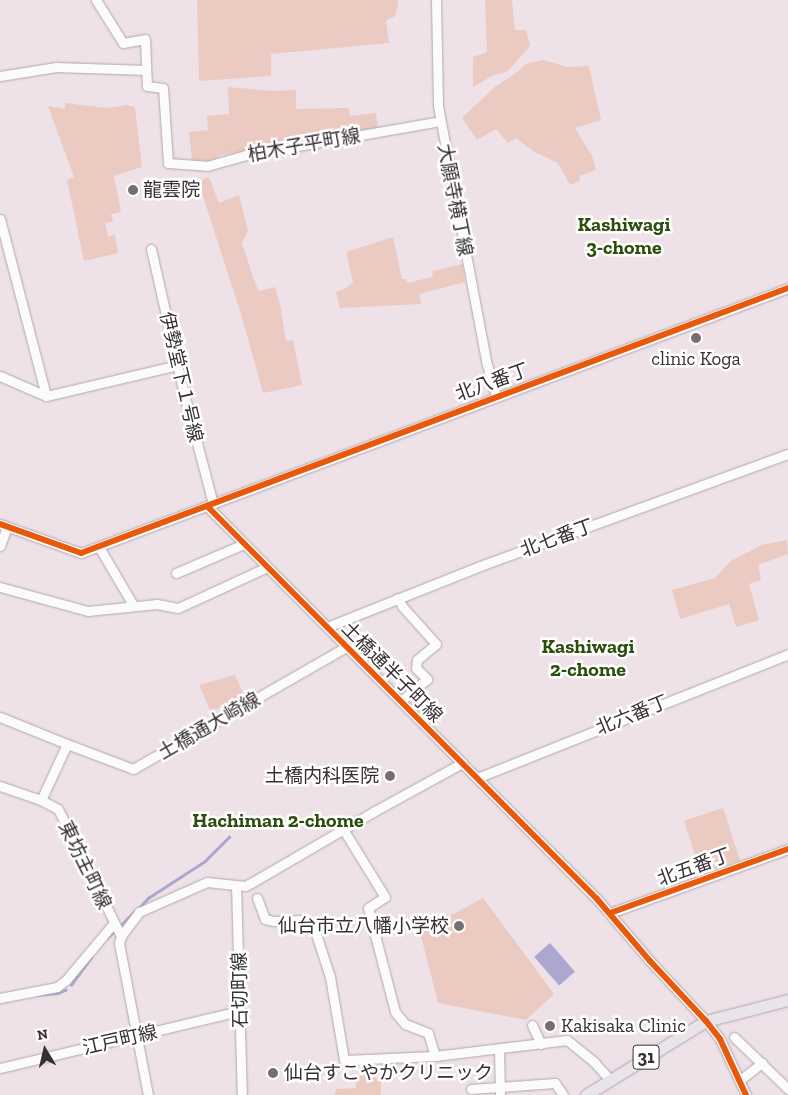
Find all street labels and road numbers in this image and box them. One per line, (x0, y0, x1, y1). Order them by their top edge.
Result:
street label: 柏木子平町線 (246, 124, 362, 166)
street label: 大願寺横丁線 (433, 142, 477, 258)
street label: 伊勢堂下１号線 (155, 310, 207, 444)
street label: 北八番丁 (452, 358, 532, 406)
street label: 北七番丁 (517, 514, 597, 562)
street label: 土橋通半子町線 (337, 617, 447, 727)
street label: 土橋通大崎線 (154, 688, 264, 764)
street label: 北六番丁 (592, 690, 672, 740)
street label: 東坊主町線 (54, 817, 116, 913)
street label: 北五番丁 (654, 843, 734, 891)
street label: 石切町線 (228, 952, 252, 1028)
street label: 江戸町線 (80, 1020, 160, 1060)
road number: 31 (632, 1042, 660, 1072)

